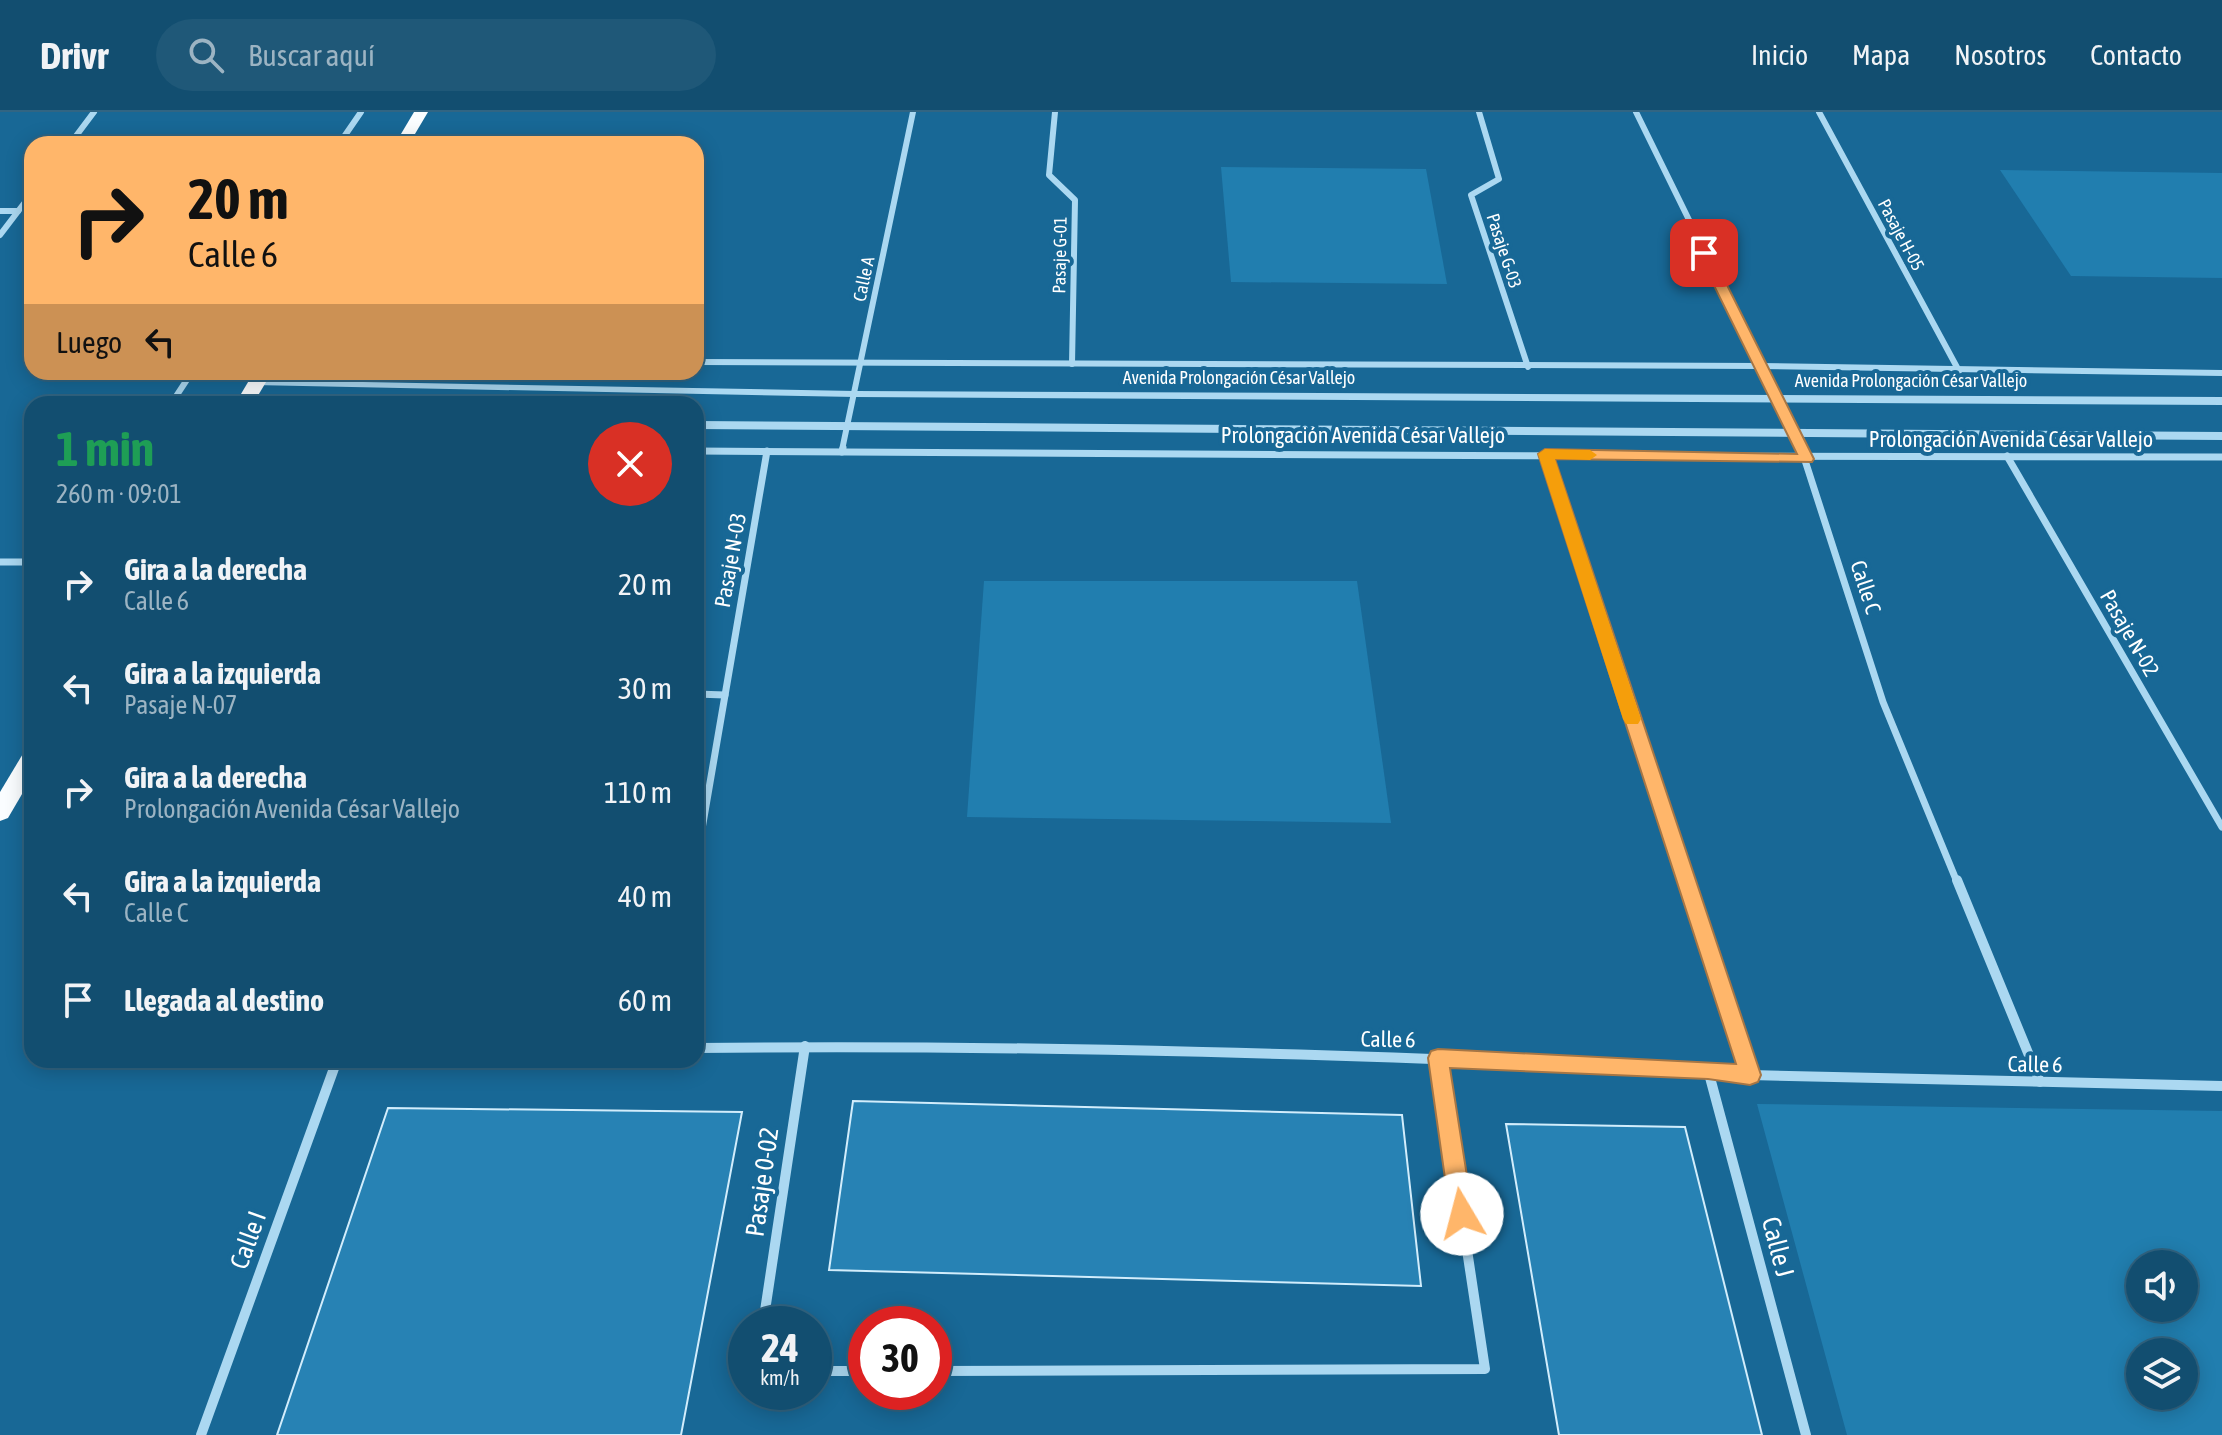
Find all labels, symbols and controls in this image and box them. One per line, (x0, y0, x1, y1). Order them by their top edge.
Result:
search box (156, 19, 716, 91)
icon: search (184, 33, 228, 77)
text: Drivr (40, 34, 108, 77)
text: Buscar aquí (248, 38, 375, 72)
text: Inicio (1751, 39, 1808, 71)
text: Mapa (1852, 39, 1910, 71)
text: Nosotros (1954, 39, 2046, 71)
text: Contacto (2090, 39, 2182, 71)
text: 20 m (188, 167, 289, 231)
icon: right (56, 168, 160, 272)
street label: Pasaje H-05 (1874, 195, 1929, 274)
street label: Pasaje G-03 (1483, 211, 1526, 291)
street label: Pasaje G-01 (1048, 216, 1071, 294)
pin (1670, 219, 1738, 287)
icon: arrive (1682, 231, 1726, 275)
text: Calle 6 (188, 233, 278, 275)
street label: Calle A (849, 254, 879, 303)
icon: left (138, 320, 182, 364)
text: Luego (56, 325, 122, 359)
street label: Avenida Prolongación César Vallejo (1123, 367, 1355, 388)
street label: Avenida Prolongación César Vallejo (1795, 370, 2027, 391)
text: 1 min (56, 421, 154, 476)
button: close (588, 422, 672, 506)
street label: Prolongación Avenida César Vallejo (1221, 422, 1505, 448)
street label: Prolongación Avenida César Vallejo (1869, 426, 2153, 452)
text: 260 m · 09:01 (56, 479, 182, 509)
street label: Pasaje N-03 (709, 511, 751, 609)
text: Gira a la derecha (124, 552, 307, 586)
street label: Calle C (1845, 557, 1887, 617)
icon: right (56, 562, 100, 606)
text: 20 m (618, 567, 672, 601)
street label: Pasaje N-02 (2095, 585, 2165, 681)
text: Calle 6 (124, 586, 189, 616)
text: Gira a la izquierda (124, 656, 321, 690)
icon: left (56, 666, 100, 710)
text: 30 m (618, 671, 672, 705)
text: Pasaje N-07 (124, 690, 237, 720)
text: Gira a la derecha (124, 760, 307, 794)
icon: right (56, 770, 100, 814)
text: 110 m (604, 775, 672, 809)
text: Prolongación Avenida César Vallejo (124, 794, 460, 824)
text: Gira a la izquierda (124, 864, 321, 898)
icon: left (56, 874, 100, 918)
text: 40 m (618, 879, 672, 913)
text: Calle C (124, 898, 188, 928)
icon: arrive (56, 978, 100, 1022)
text: Llegada al destino (124, 983, 324, 1017)
text: 60 m (618, 983, 672, 1017)
street label: Calle 6 (1360, 1026, 1416, 1052)
street label: Calle 6 (2007, 1051, 2063, 1077)
street label: Pasaje 0-02 (739, 1125, 785, 1239)
position arrow (1420, 1172, 1504, 1256)
street label: Calle I (224, 1207, 272, 1273)
street label: Calle J (1756, 1214, 1800, 1280)
map controls (2126, 1250, 2198, 1410)
button: sound (2126, 1250, 2198, 1322)
speed limit sign: 30 (848, 1306, 952, 1410)
text: 24 (761, 1325, 799, 1370)
button: layers (2126, 1338, 2198, 1410)
text: km/h (760, 1366, 800, 1389)

